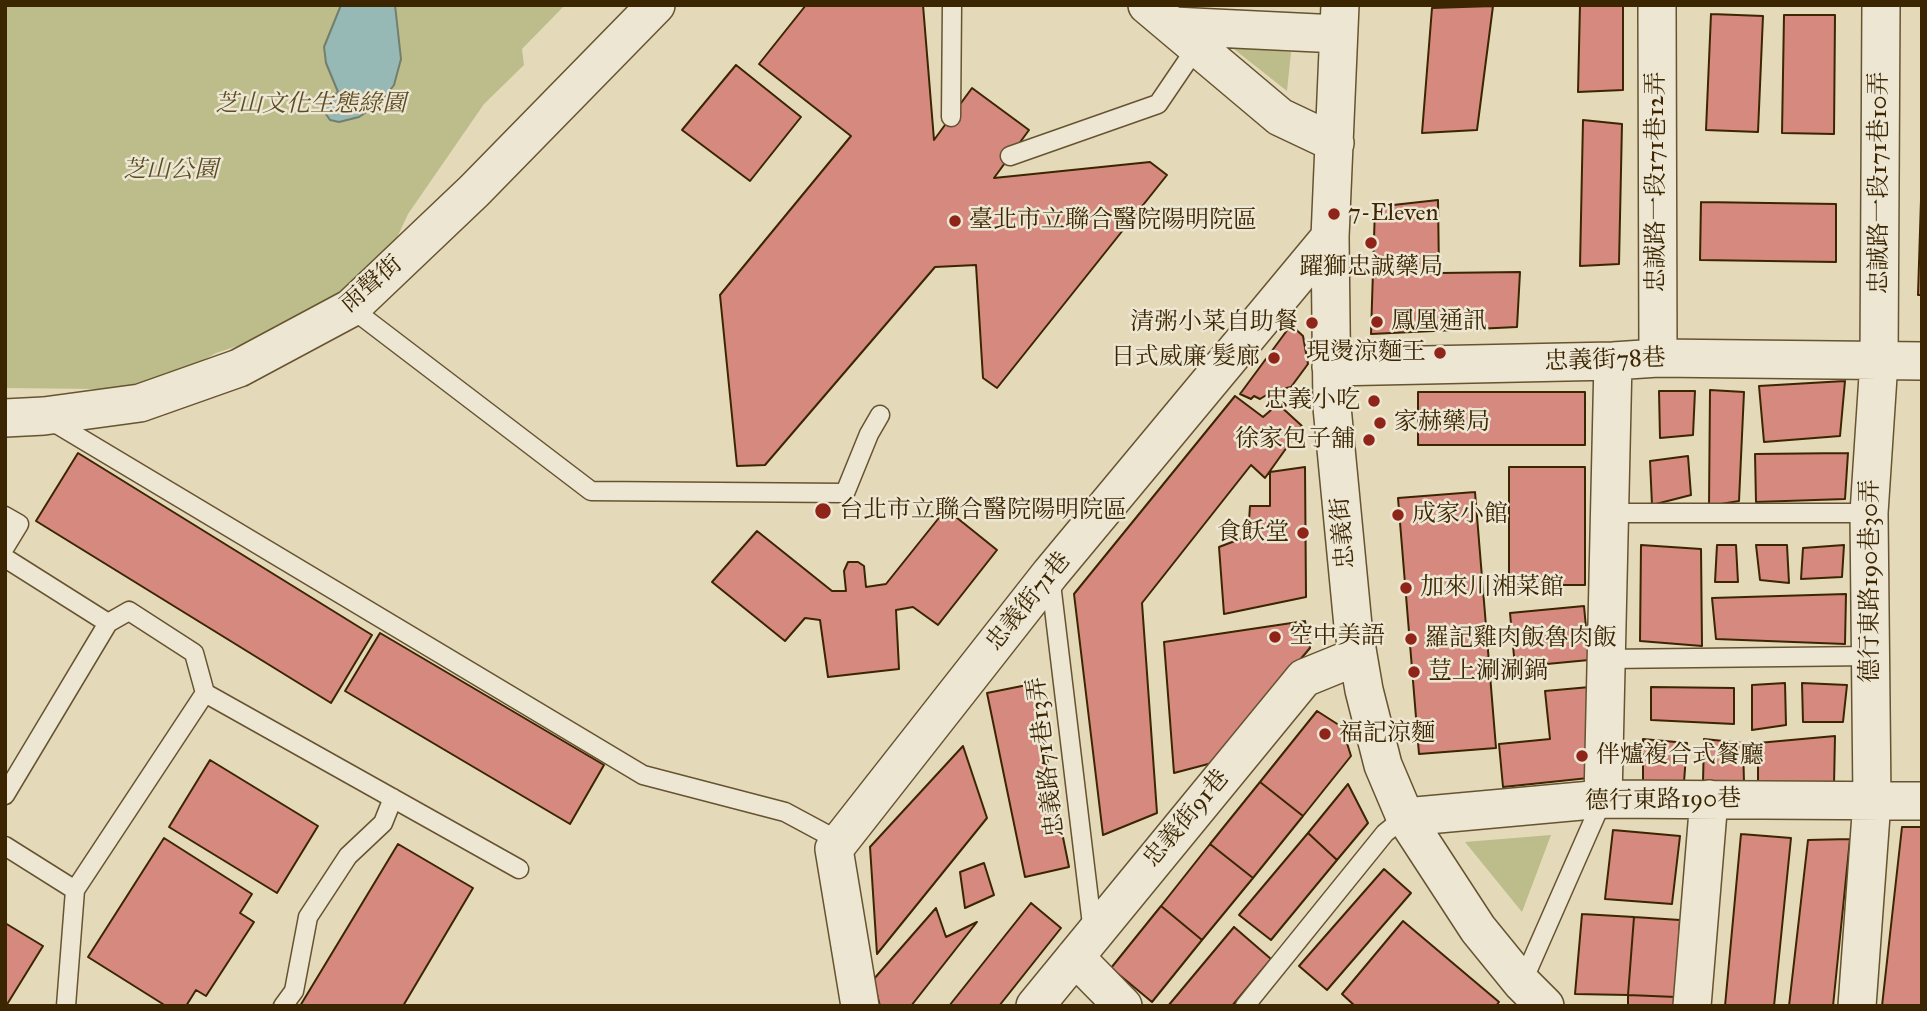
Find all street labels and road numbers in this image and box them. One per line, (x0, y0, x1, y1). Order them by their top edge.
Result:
street label: 忠誠路一段171巷12弄 (1643, 71, 1671, 293)
street label: 忠誠路一段171巷10弄 (1866, 71, 1894, 295)
street label: 雨聲街 (335, 251, 409, 319)
street label: 忠義街78巷 (1544, 344, 1666, 378)
street label: 德行東路190巷30弄 (1857, 479, 1885, 683)
street label: 忠義街 (1327, 496, 1361, 570)
street label: 忠義街71巷 (981, 547, 1077, 657)
street label: 忠義路71巷13弄 (1023, 675, 1071, 839)
street label: 忠義街91巷 (1138, 764, 1236, 874)
street label: 德行東路190巷 (1585, 785, 1741, 817)

